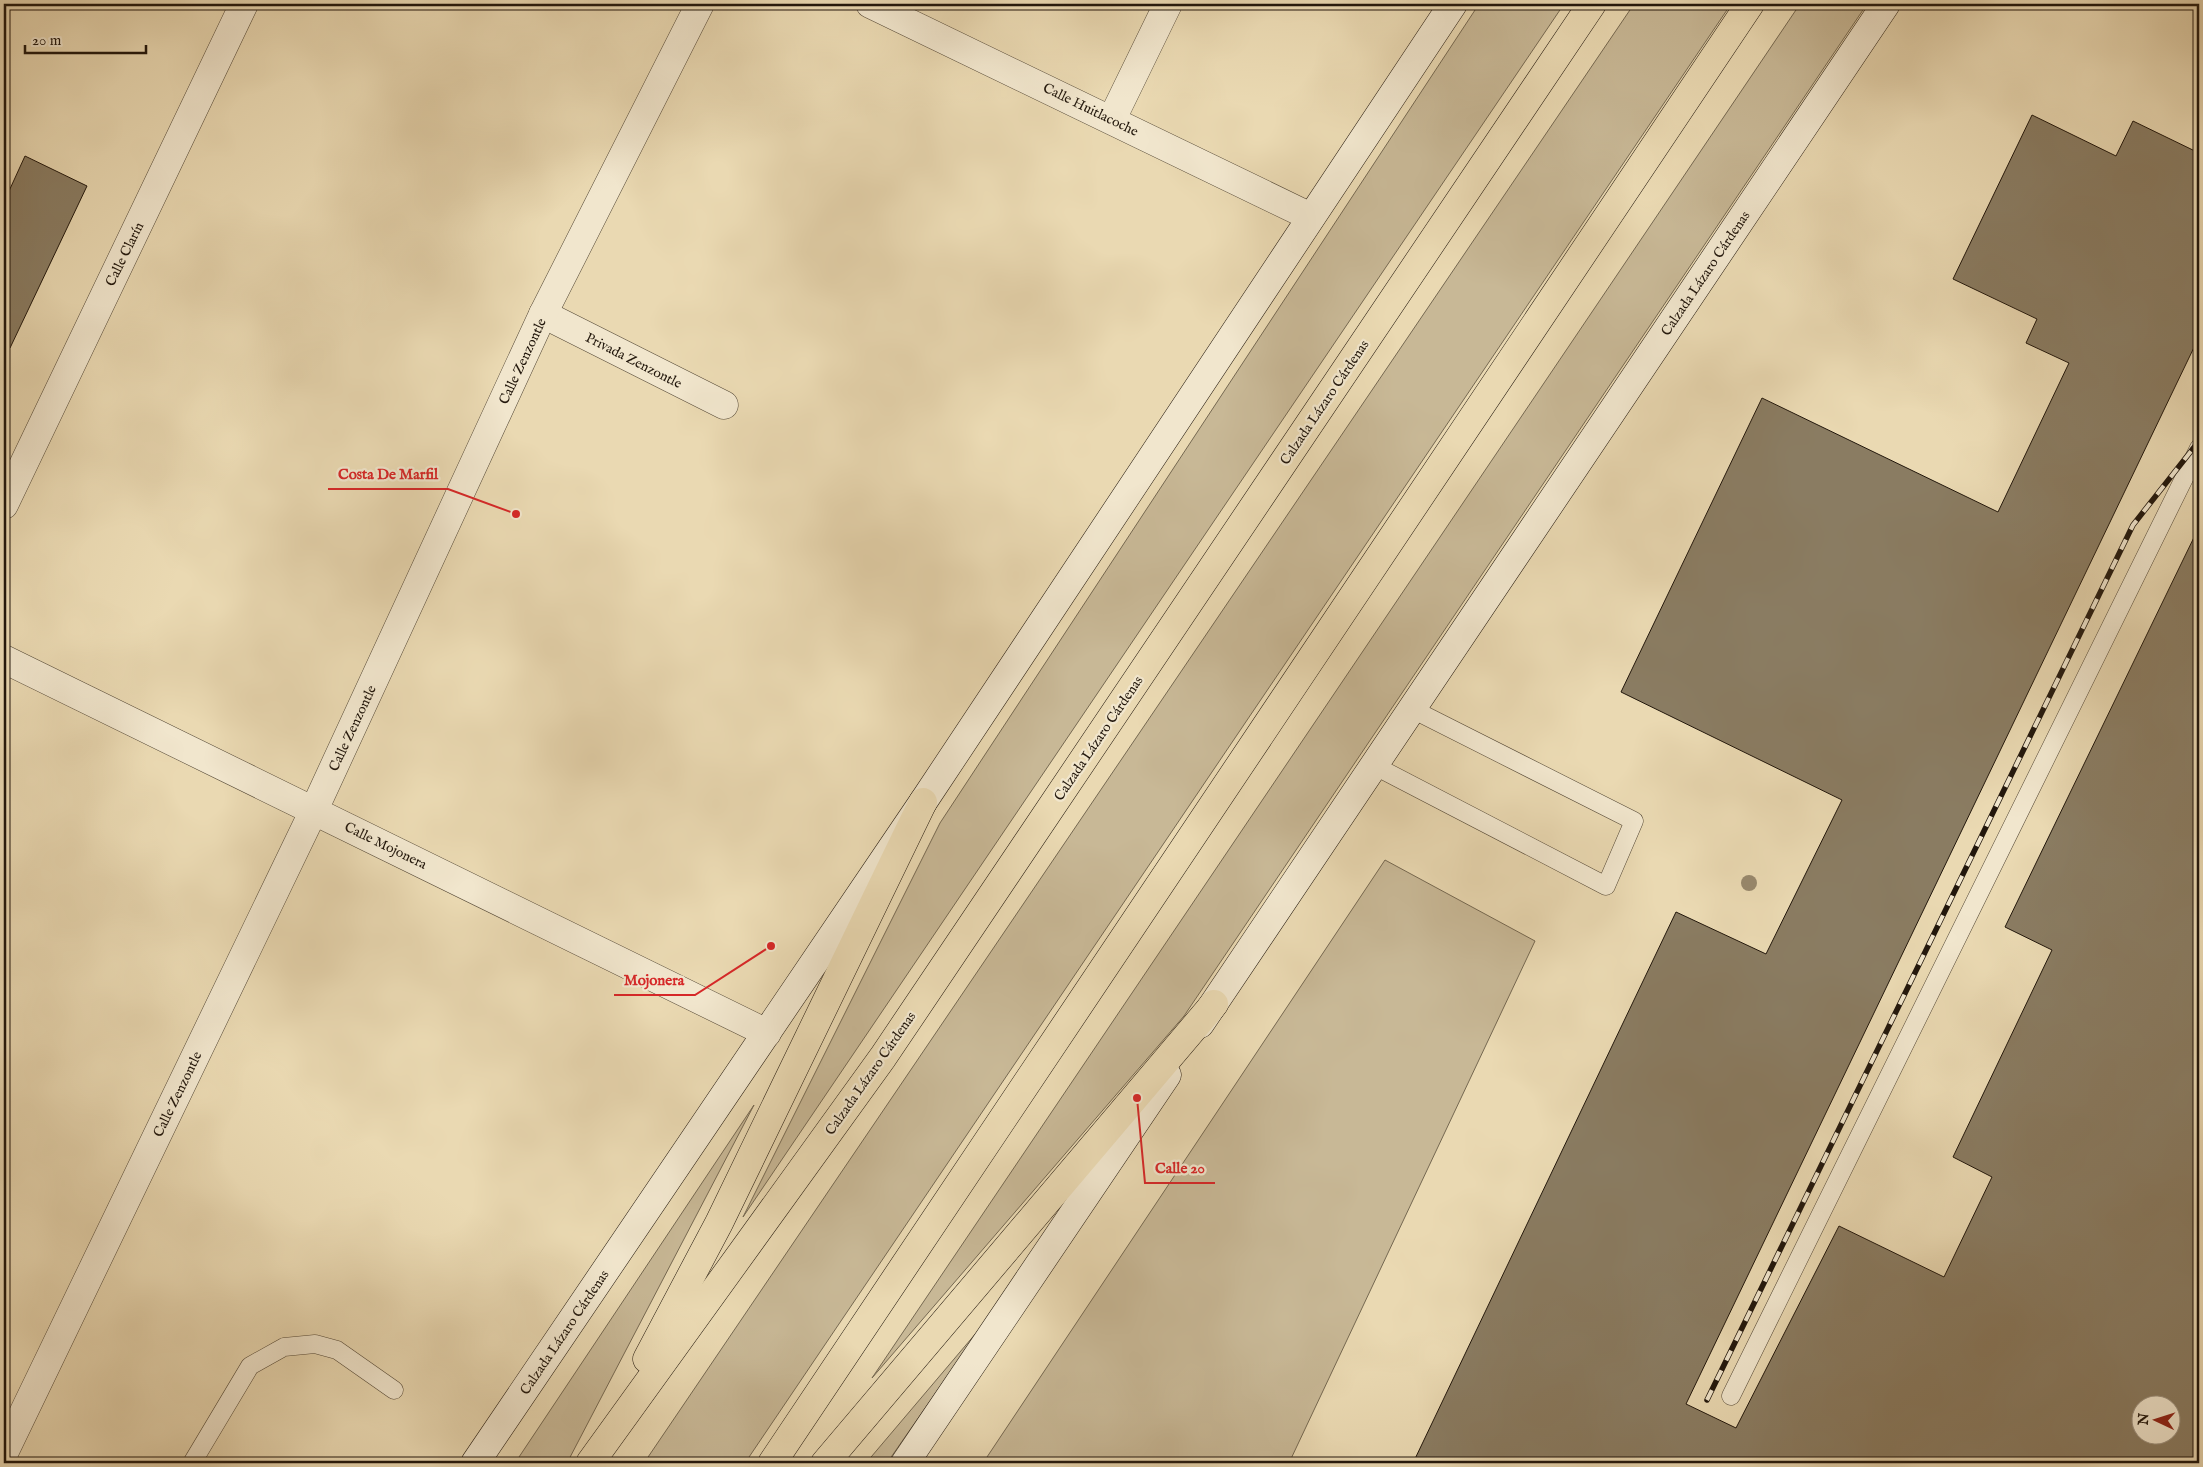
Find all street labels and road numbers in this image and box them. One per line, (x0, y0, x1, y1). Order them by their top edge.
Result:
street label: Calle Huitlacoche (1040, 79, 1142, 141)
street label: Calzada Lázaro Cárdenas (1657, 208, 1754, 339)
street label: Calle Clarín (102, 219, 148, 290)
street label: Calle Zenzontle (495, 315, 551, 407)
street label: Privada Zenzontle (582, 329, 685, 393)
street label: Calzada Lázaro Cárdenas (1276, 337, 1373, 468)
street label: Calzada Lázaro Cárdenas (1050, 673, 1147, 804)
street label: Calle Zenzontle (325, 682, 381, 774)
street label: Calle Mojonera (341, 818, 431, 874)
street label: Calzada Lázaro Cárdenas (821, 1008, 920, 1139)
street label: Calle Zenzontle (149, 1048, 207, 1140)
street label: Calzada Lázaro Cárdenas (516, 1267, 613, 1398)

